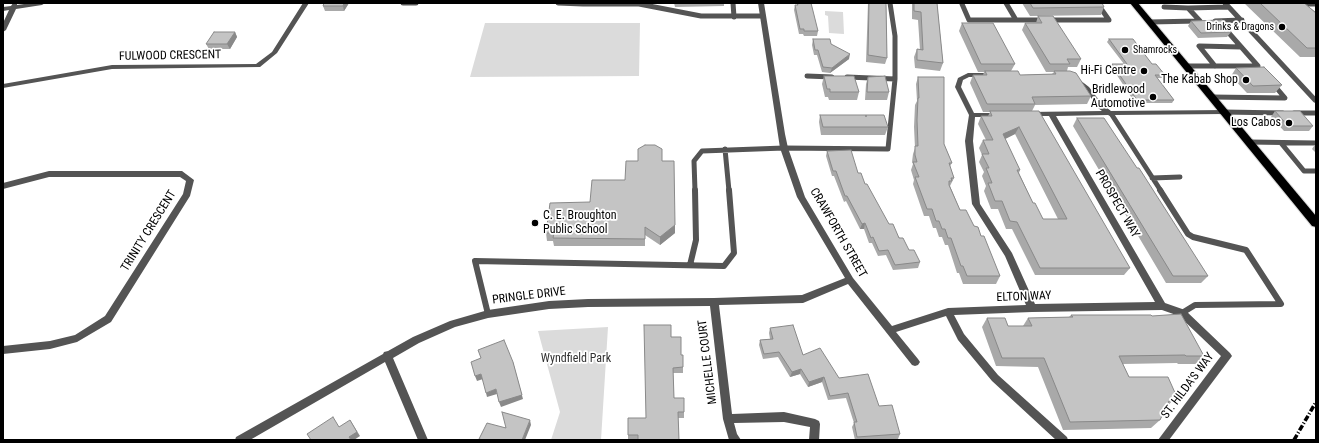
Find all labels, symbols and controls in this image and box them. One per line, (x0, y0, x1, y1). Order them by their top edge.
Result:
place label: Drinks & Dragons (1206, 21, 1274, 33)
marker: Drinks & Dragons (1277, 22, 1287, 32)
place label: Shamrocks (1133, 44, 1177, 56)
marker: Shamrocks (1120, 45, 1130, 55)
street label: FULWOOD CRESCENT (119, 48, 221, 64)
place label: Hi-Fi Centre (1081, 64, 1136, 78)
marker: Hi-Fi Centre (1139, 66, 1149, 76)
place label: The Kabab Shop (1161, 73, 1238, 87)
marker: The Kabab Shop (1241, 75, 1251, 85)
place label: Bridlewood Automotive (1091, 83, 1145, 111)
marker: Bridlewood Automotive (1148, 92, 1158, 102)
place label: Los Cabos (1231, 116, 1281, 130)
marker: Los Cabos (1284, 118, 1294, 128)
street label: PROSPECT WAY (1092, 167, 1142, 241)
street label: CRAWFORTH STREET (806, 186, 870, 280)
street label: TRINITY CRESCENT (118, 188, 180, 274)
place label: C. E. Broughton Public School (543, 209, 616, 237)
marker: C. E. Broughton Public School (530, 218, 540, 228)
street label: PRINGLE DRIVE (491, 284, 567, 308)
street label: ELTON WAY (996, 289, 1052, 305)
street label: MICHELLE COURT (696, 319, 720, 405)
street label: ST. HILDA'S WAY (1159, 350, 1217, 422)
park label: Wyndfield Park (541, 352, 611, 366)

